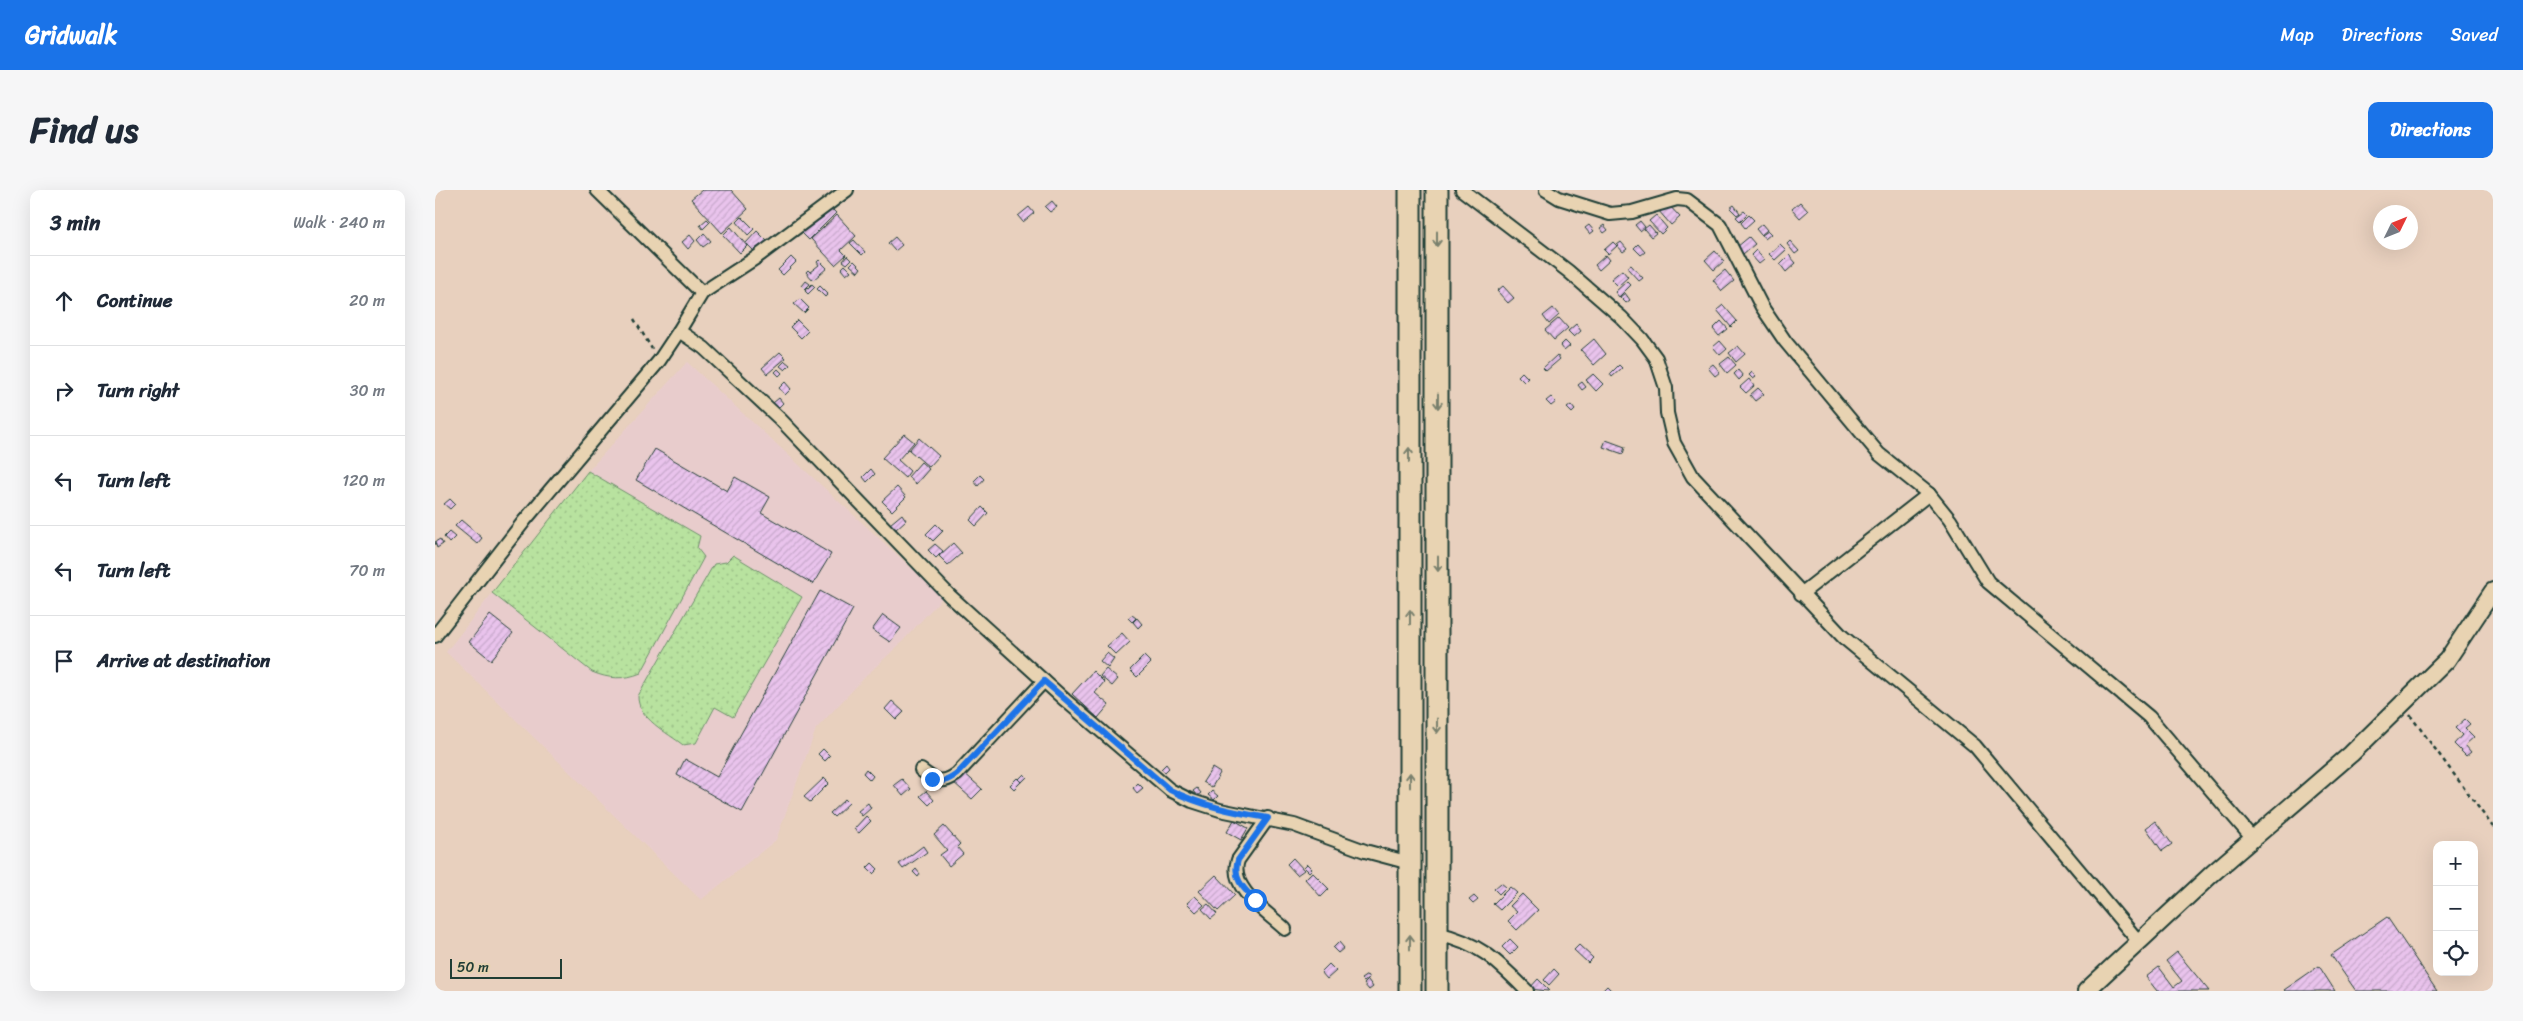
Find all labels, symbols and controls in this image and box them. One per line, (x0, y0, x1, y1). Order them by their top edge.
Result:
text: Gridwalk (25, 14, 117, 56)
text: Map (2281, 19, 2314, 51)
text: Directions (2342, 19, 2423, 51)
text: Saved (2451, 19, 2498, 51)
text: Find us (30, 99, 138, 161)
button: Directions (2368, 102, 2493, 158)
text: 3 min (50, 204, 100, 242)
north arrow (2373, 205, 2418, 250)
text: Walk · 240 m (293, 208, 385, 237)
one-way arrow (1432, 230, 1442, 246)
text: Continue (97, 284, 173, 317)
text: 20 m (349, 286, 385, 315)
icon: ahead (50, 287, 78, 315)
text: Turn right (97, 374, 179, 407)
text: 30 m (350, 376, 385, 405)
icon: right (50, 377, 78, 405)
one-way arrow (1433, 392, 1443, 409)
one-way arrow (1404, 447, 1414, 464)
text: Turn left (97, 464, 170, 497)
text: 120 m (342, 466, 385, 495)
icon: left (50, 467, 78, 495)
text: Turn left (97, 554, 170, 587)
one-way arrow (1433, 555, 1443, 571)
text: 70 m (349, 556, 385, 585)
icon: left (50, 557, 78, 585)
one-way arrow (1405, 610, 1415, 626)
text: Arrive at destination (97, 644, 270, 677)
icon: arrive (50, 647, 78, 675)
one-way arrow (1432, 718, 1442, 734)
route end (921, 768, 944, 791)
one-way arrow (1405, 772, 1415, 788)
map controls (2433, 841, 2478, 976)
button: + (2433, 841, 2478, 886)
button: − (2433, 886, 2478, 931)
route start (1244, 889, 1267, 912)
button: locate (2433, 931, 2478, 976)
one-way arrow (1405, 935, 1415, 951)
text: 50 m (457, 955, 489, 980)
scale bar (450, 956, 563, 979)

